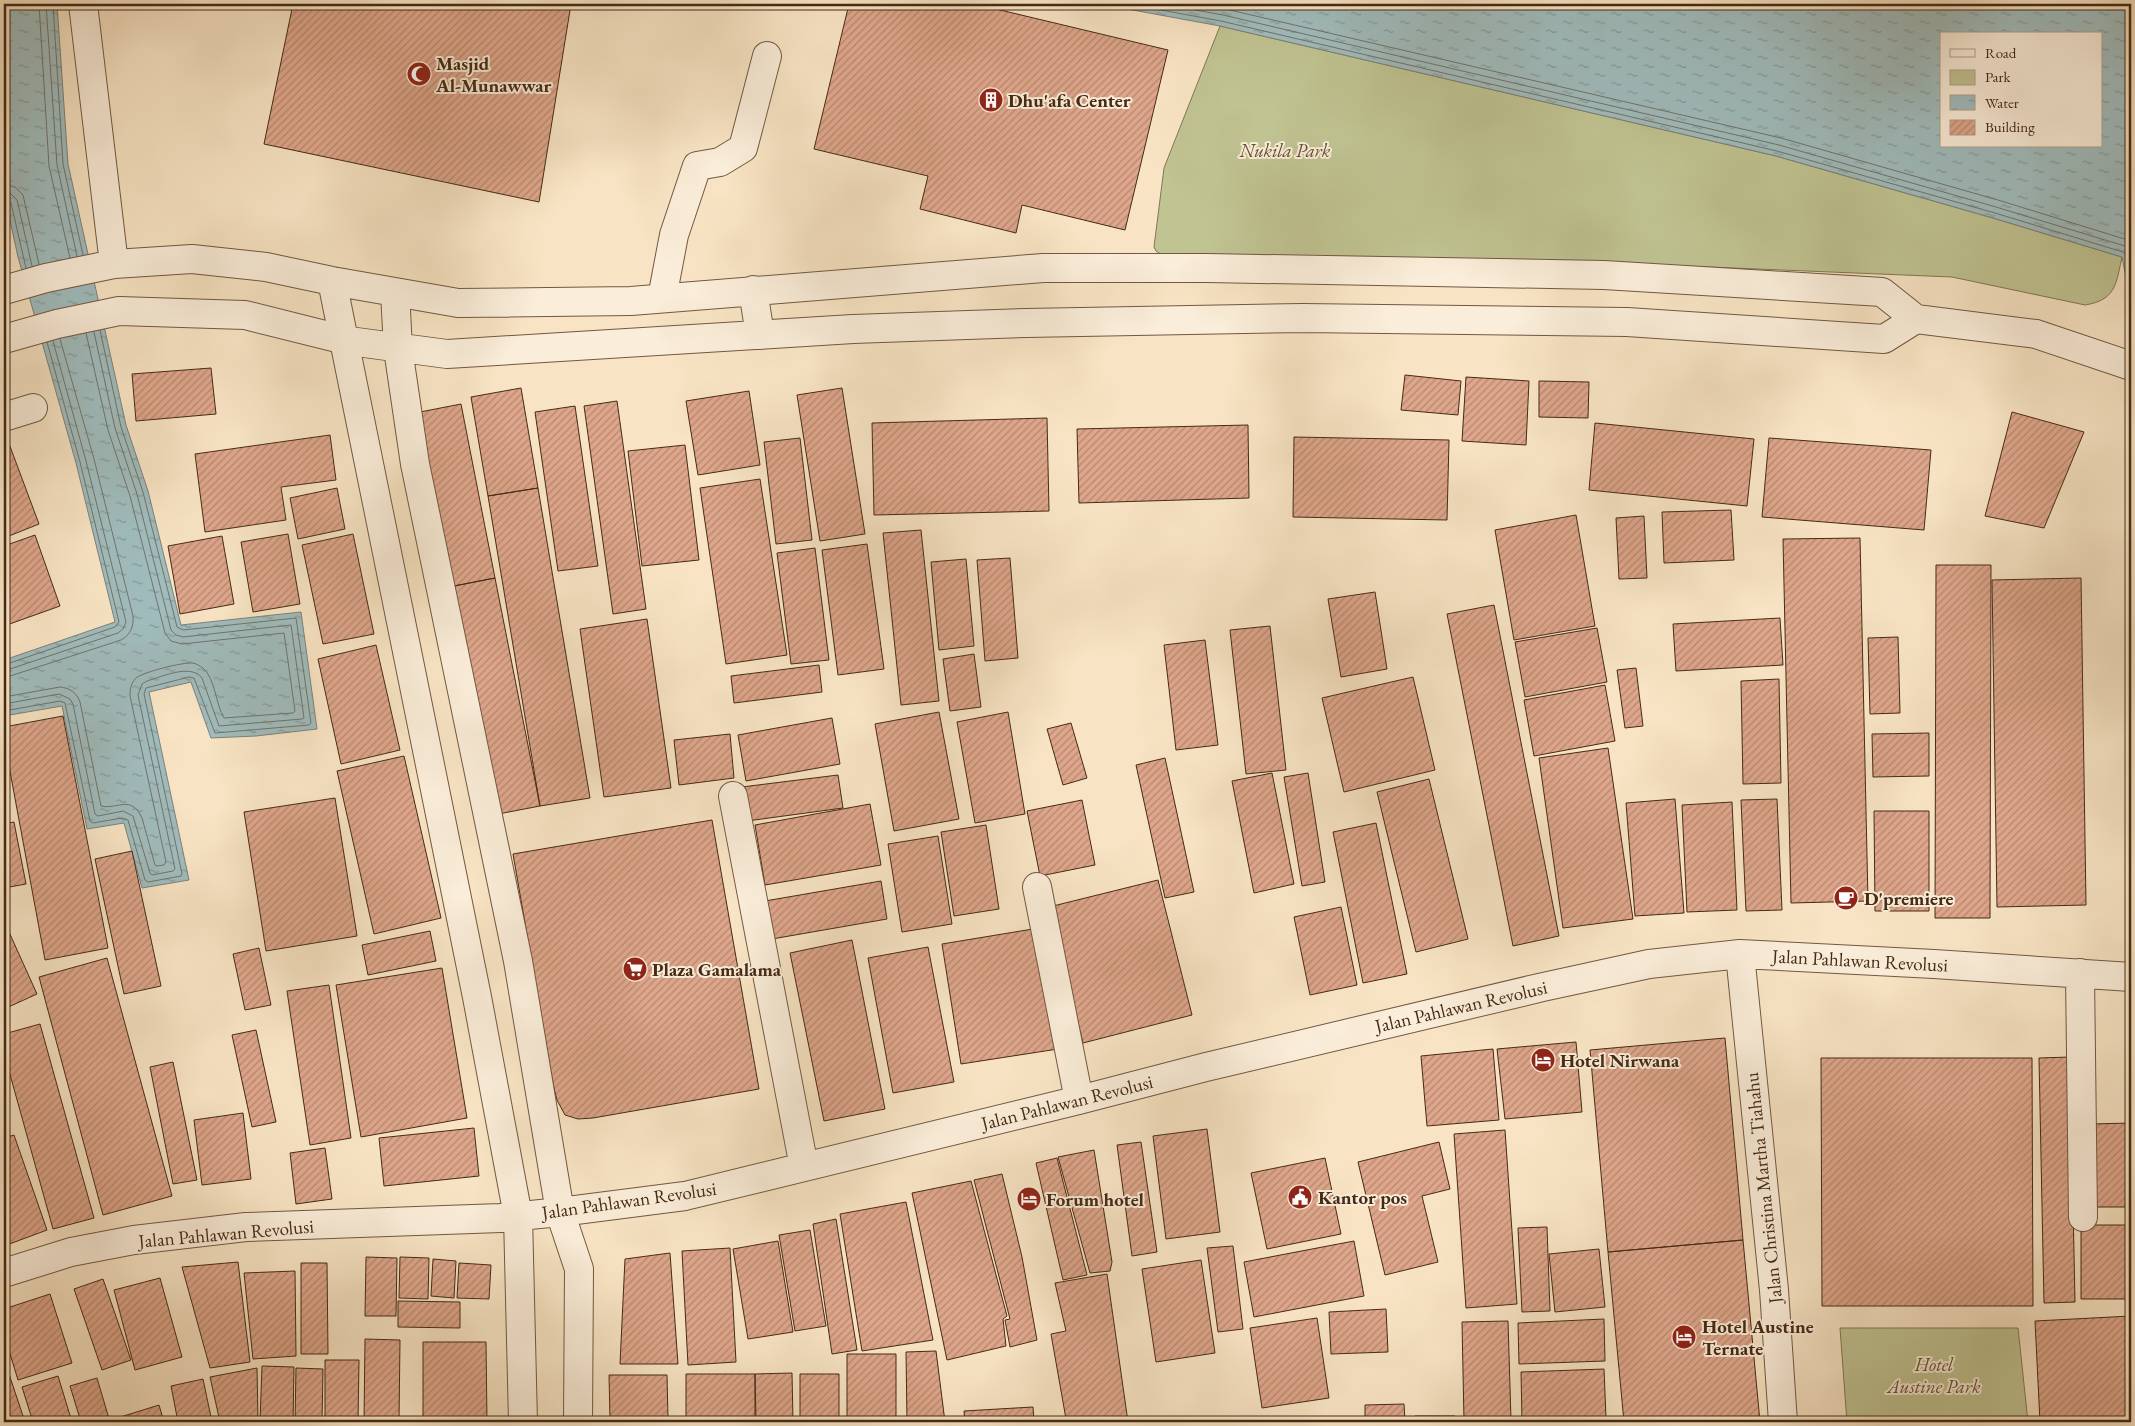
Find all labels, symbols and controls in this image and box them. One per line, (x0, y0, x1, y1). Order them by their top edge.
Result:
legend (1940, 32, 2102, 148)
text: Road (1985, 43, 2017, 62)
place label: Masjid Al-Munawwar (435, 51, 552, 98)
mosque icon: Masjid Al-Munawwar (406, 61, 432, 87)
text: Park (1985, 67, 2012, 86)
building icon: Dhu'afa Center (978, 87, 1004, 113)
place label: Dhu'afa Center (1008, 88, 1131, 113)
text: Water (1985, 93, 2019, 112)
text: Building (1985, 117, 2035, 136)
park label: Nukila Park (1239, 138, 1331, 163)
cafe icon: D'premiere (1833, 885, 1859, 911)
place label: D'premiere (1864, 886, 1954, 911)
street label: Jalan Pahlawan Revolusi (1769, 943, 1949, 978)
supermarket icon: Plaza Gamalama (622, 956, 648, 982)
place label: Plaza Gamalama (652, 957, 782, 982)
street label: Jalan Pahlawan Revolusi (1371, 974, 1550, 1039)
hotel icon: Hotel Nirwana (1530, 1047, 1556, 1073)
place label: Hotel Nirwana (1560, 1048, 1680, 1073)
street label: Jalan Pahlawan Revolusi (977, 1069, 1156, 1136)
street label: Jalan Christina Martha Tiahahu (1739, 1071, 1788, 1307)
street label: Jalan Pahlawan Revolusi (538, 1176, 718, 1225)
public building icon: Kantor pos (1287, 1184, 1313, 1210)
place label: Kantor pos (1318, 1185, 1407, 1210)
hotel icon: Forum hotel (1016, 1186, 1042, 1212)
place label: Forum hotel (1046, 1187, 1145, 1212)
street label: Jalan Pahlawan Revolusi (135, 1213, 315, 1254)
place label: Hotel Austine Ternate (1702, 1314, 1814, 1361)
hotel icon: Hotel Austine Ternate (1671, 1324, 1697, 1350)
park label: Hotel Austine Park (1885, 1352, 1981, 1399)

